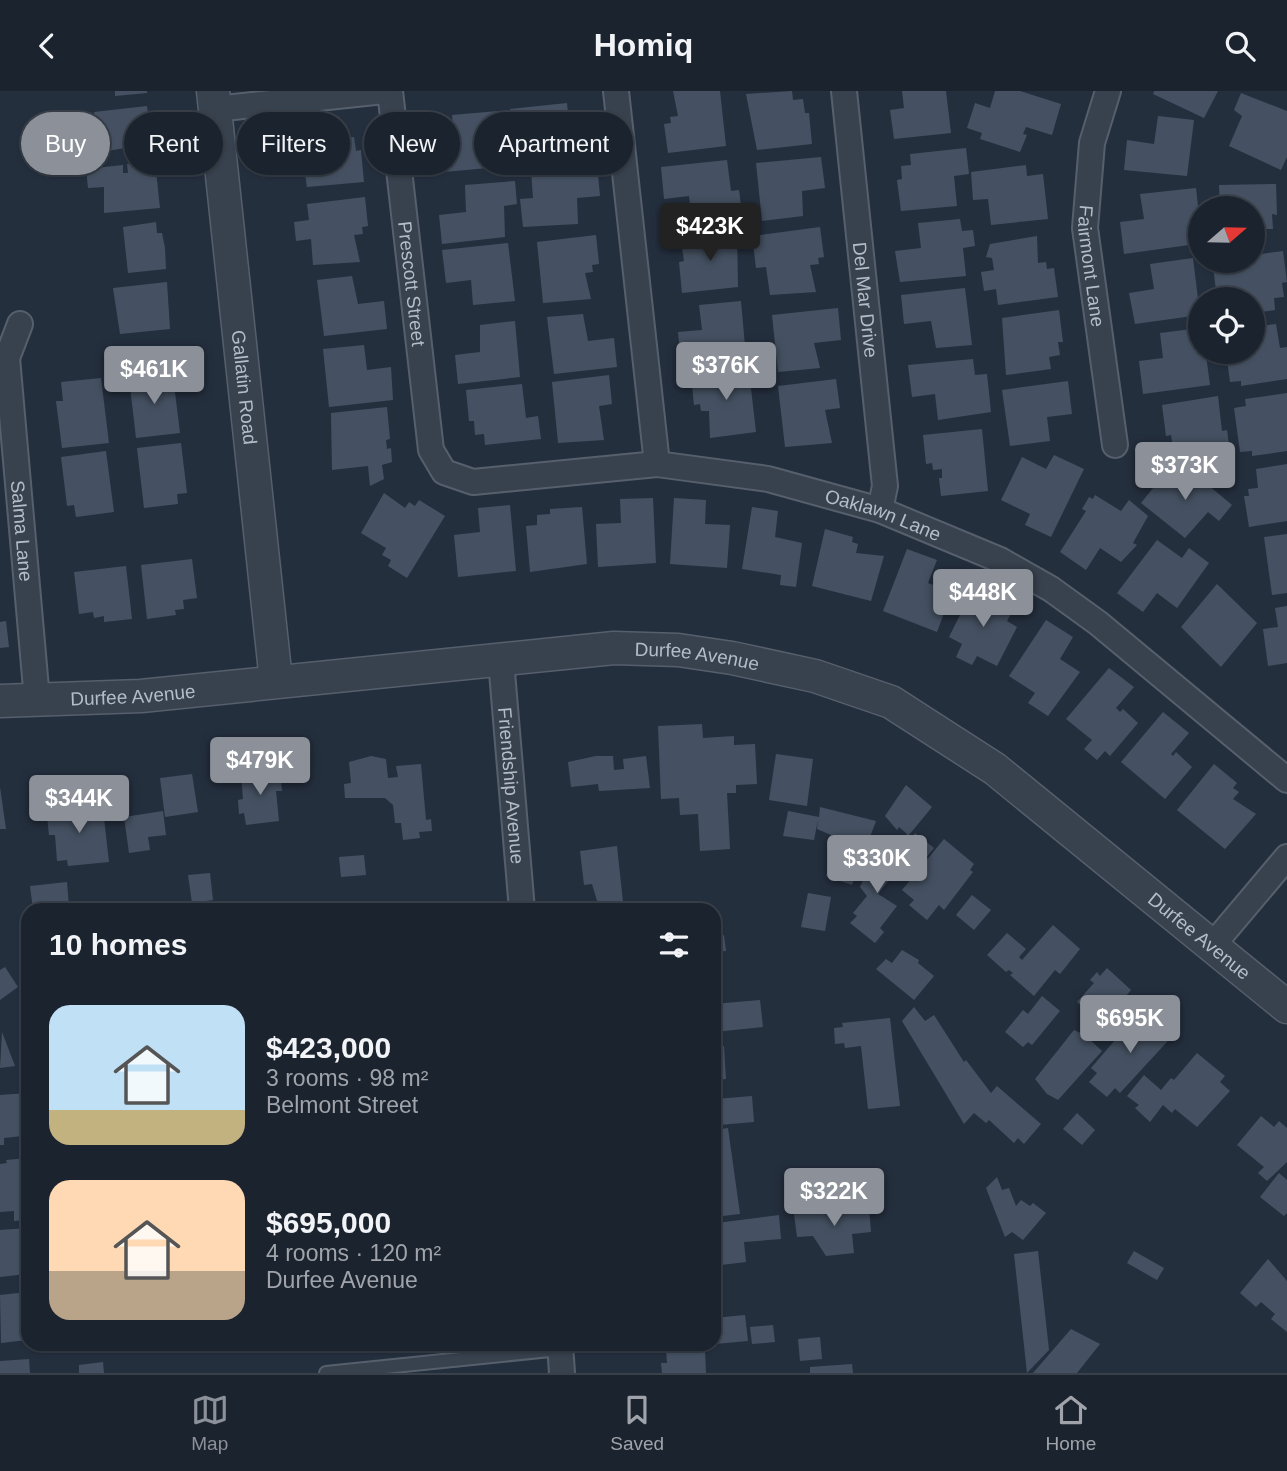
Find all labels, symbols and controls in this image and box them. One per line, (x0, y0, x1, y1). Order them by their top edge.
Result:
icon: back (28, 27, 66, 65)
text: Homiq (594, 27, 693, 63)
icon: search (1221, 27, 1259, 65)
chip: Buy (21, 112, 110, 175)
chip: Rent (124, 112, 223, 175)
chip: Filters (237, 112, 350, 175)
chip: New (364, 112, 460, 175)
chip: Apartment (474, 112, 633, 175)
north arrow (1188, 196, 1265, 273)
map controls (1188, 196, 1265, 364)
pin: $423K (661, 204, 759, 263)
street label: Fairmont Lane (1074, 204, 1109, 328)
text: $423K (676, 213, 744, 239)
street label: Prescott Street (394, 220, 430, 348)
street label: Del Mar Drive (849, 241, 882, 359)
button: locate (1188, 287, 1265, 364)
street label: Gallatin Road (228, 329, 261, 446)
pin: $376K (677, 343, 775, 402)
pin: $461K (105, 347, 203, 406)
text: $376K (692, 352, 760, 378)
text: $461K (120, 356, 188, 382)
pin: $373K (1136, 443, 1234, 502)
text: $373K (1151, 452, 1219, 478)
street label: Salma Lane (7, 479, 37, 582)
street label: Oaklawn Lane (823, 485, 944, 545)
pin: $448K (934, 569, 1032, 629)
text: $448K (949, 579, 1017, 605)
street label: Durfee Avenue (634, 638, 761, 674)
street label: Durfee Avenue (70, 680, 196, 709)
street label: Friendship Avenue (495, 706, 529, 865)
pin: $479K (211, 737, 309, 797)
text: $479K (226, 747, 294, 773)
pin: $344K (30, 775, 128, 835)
text: $344K (45, 785, 113, 811)
pin: $330K (828, 835, 926, 895)
text: $330K (843, 845, 911, 871)
street label: Durfee Avenue (1144, 888, 1255, 984)
icon: filters (655, 926, 693, 964)
text: 10 homes (49, 928, 187, 961)
pin: $695K (1081, 995, 1179, 1055)
text: $695K (1096, 1005, 1164, 1031)
text: $423,000 (266, 1031, 391, 1064)
icon: home (105, 1033, 189, 1117)
text: 3 rooms · 98 m² (266, 1065, 428, 1091)
text: Belmont Street (266, 1092, 418, 1118)
pin: $322K (785, 1169, 883, 1228)
text: $322K (800, 1178, 868, 1204)
text: $695,000 (266, 1206, 391, 1239)
icon: home (105, 1208, 189, 1292)
text: 4 rooms · 120 m² (266, 1240, 441, 1266)
text: Durfee Avenue (266, 1267, 418, 1293)
tab: Map (191, 1391, 229, 1455)
tab: Saved (610, 1391, 664, 1455)
tab: Home (1046, 1391, 1096, 1455)

